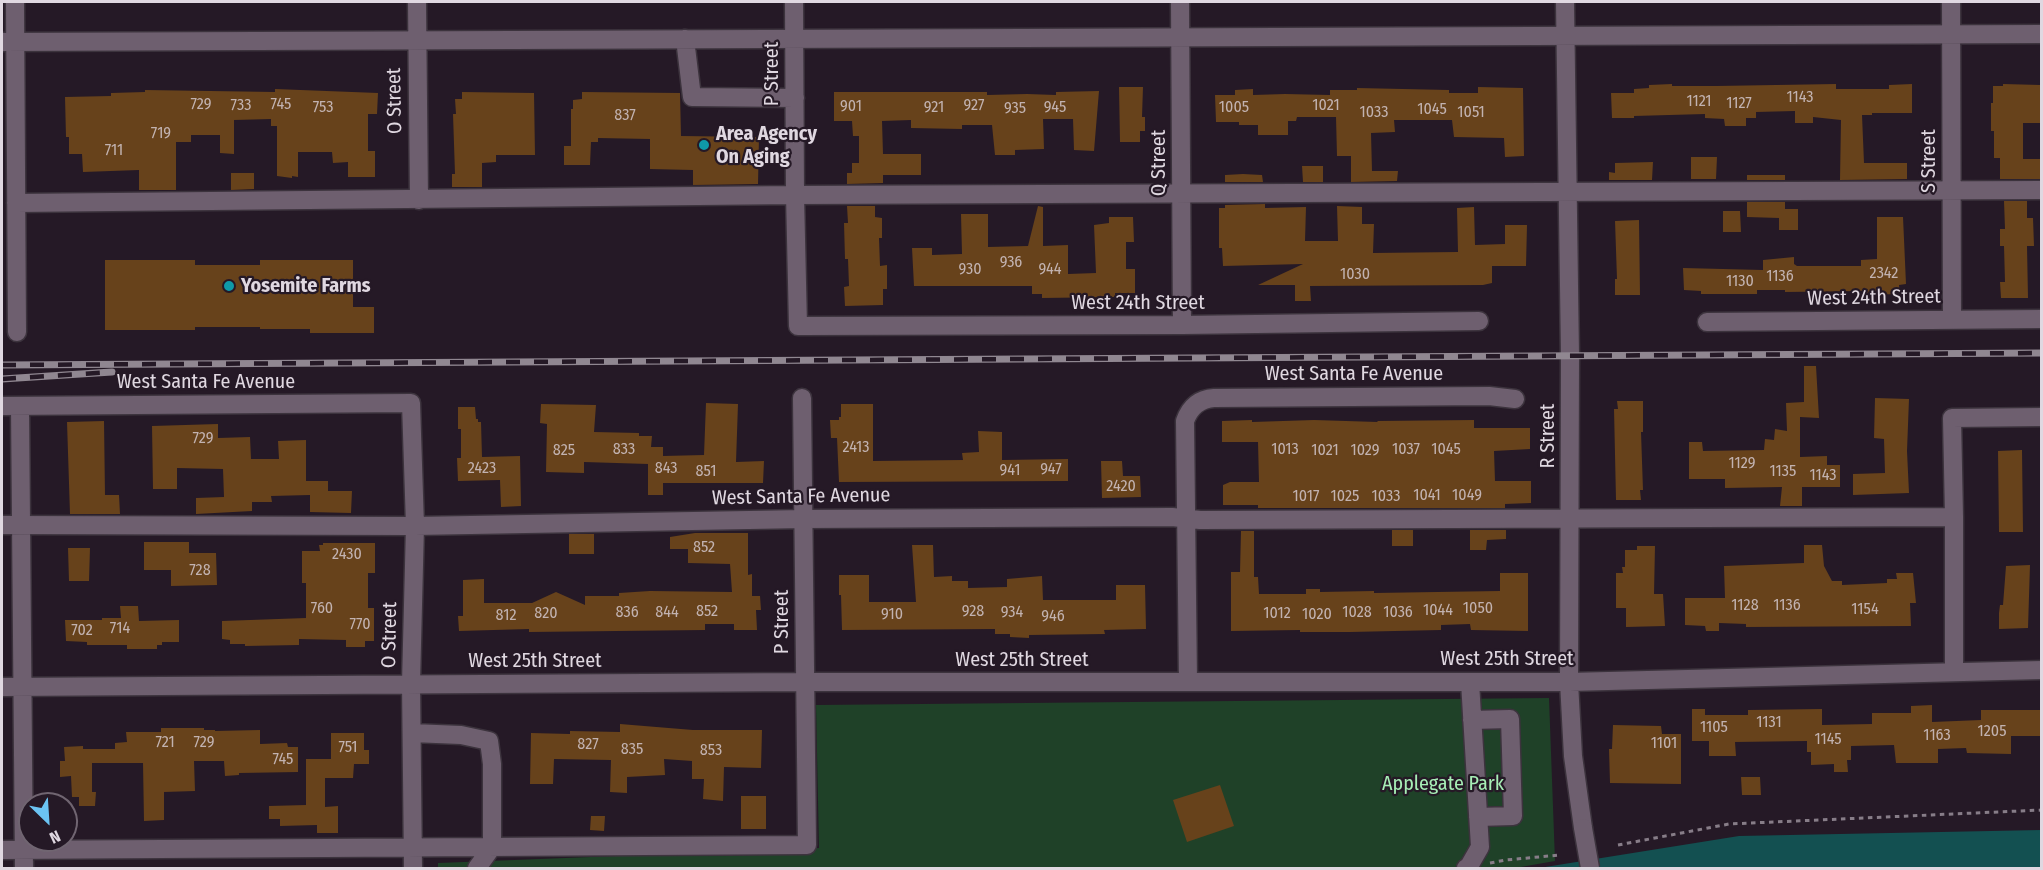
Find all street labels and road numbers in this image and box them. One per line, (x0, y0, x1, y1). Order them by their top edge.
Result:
street label: P Street (760, 42, 784, 106)
street label: O Street (382, 68, 408, 134)
street label: S Street (1917, 129, 1941, 193)
street label: Q Street (1147, 130, 1171, 196)
street label: West 24th Street (1807, 285, 1941, 311)
street label: West 24th Street (1071, 291, 1205, 315)
street label: West Santa Fe Avenue (1265, 362, 1443, 386)
street label: West Santa Fe Avenue (117, 370, 295, 394)
street label: R Street (1536, 404, 1560, 468)
street label: West Santa Fe Avenue (712, 483, 890, 511)
street label: P Street (770, 590, 794, 654)
street label: O Street (377, 602, 403, 668)
street label: West 25th Street (1440, 647, 1574, 671)
street label: West 25th Street (955, 648, 1089, 672)
street label: West 25th Street (468, 649, 602, 673)

